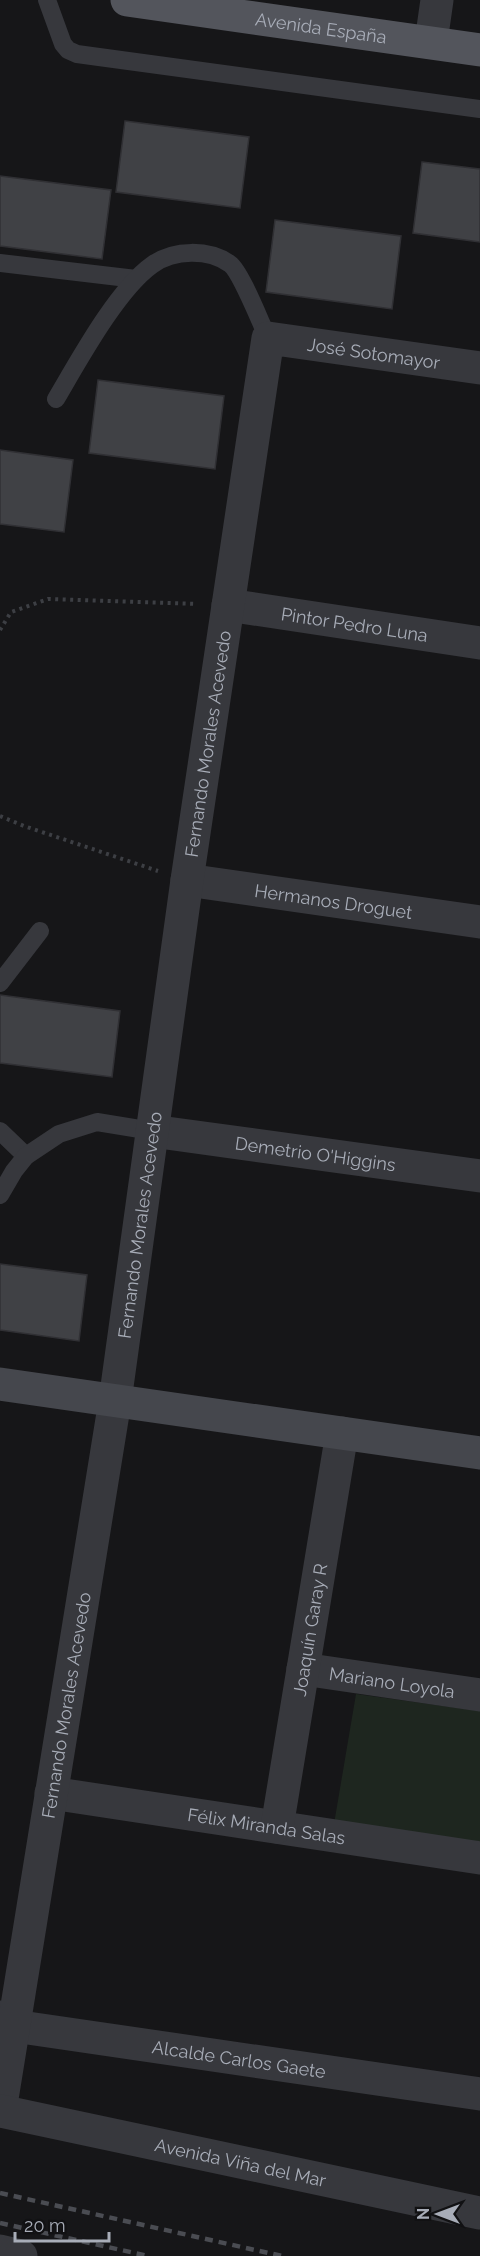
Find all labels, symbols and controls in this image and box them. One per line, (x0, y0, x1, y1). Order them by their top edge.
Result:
street label: Avenida España (254, 8, 388, 47)
street label: José Sotomayor (306, 333, 442, 373)
street label: Pintor Pedro Luna (280, 603, 429, 646)
street label: Fernando Morales Acevedo (180, 629, 235, 858)
street label: Hermanos Droguet (253, 879, 414, 923)
street label: Fernando Morales Acevedo (113, 1110, 165, 1340)
street label: Demetrio O'Higgins (234, 1132, 397, 1175)
street label: Joaquín Garay R (288, 1562, 331, 1698)
street label: Fernando Morales Acevedo (37, 1590, 94, 1820)
street label: Mariano Loyola (328, 1662, 456, 1702)
street label: Félix Miranda Salas (186, 1803, 347, 1848)
street label: Alcalde Carlos Gaete (151, 2036, 328, 2082)
street label: Avenida Viña del Mar (153, 2134, 329, 2191)
north arrow (408, 2184, 468, 2244)
scale bar (15, 2205, 110, 2243)
text: N (414, 2208, 433, 2220)
text: 20 m (24, 2215, 66, 2236)

